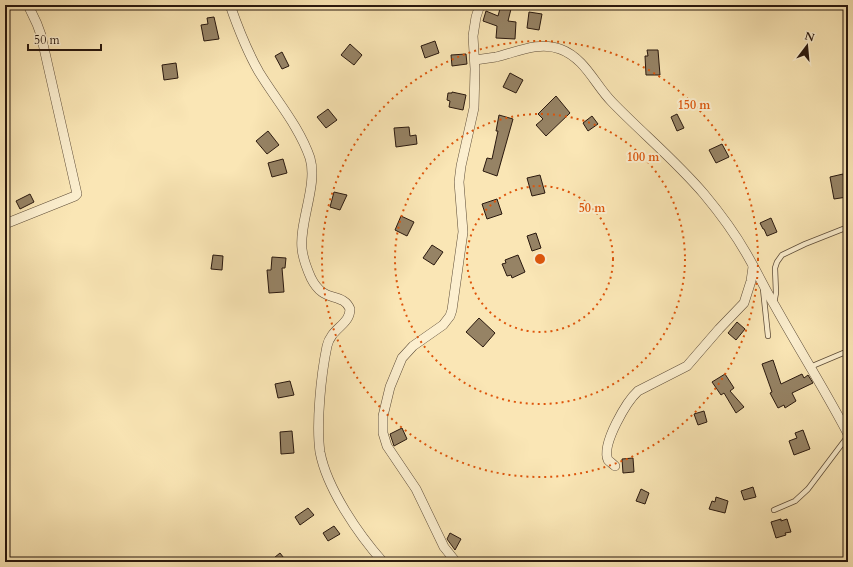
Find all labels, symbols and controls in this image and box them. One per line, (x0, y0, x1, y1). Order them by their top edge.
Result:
scale bar (28, 26, 101, 52)
north arrow (787, 26, 827, 66)
text: N (803, 28, 817, 46)
text: 50 m (34, 32, 61, 48)
text: 150 m (678, 97, 711, 113)
text: 100 m (627, 149, 660, 165)
text: 50 m (579, 200, 606, 216)
centre of rings (533, 252, 547, 266)

